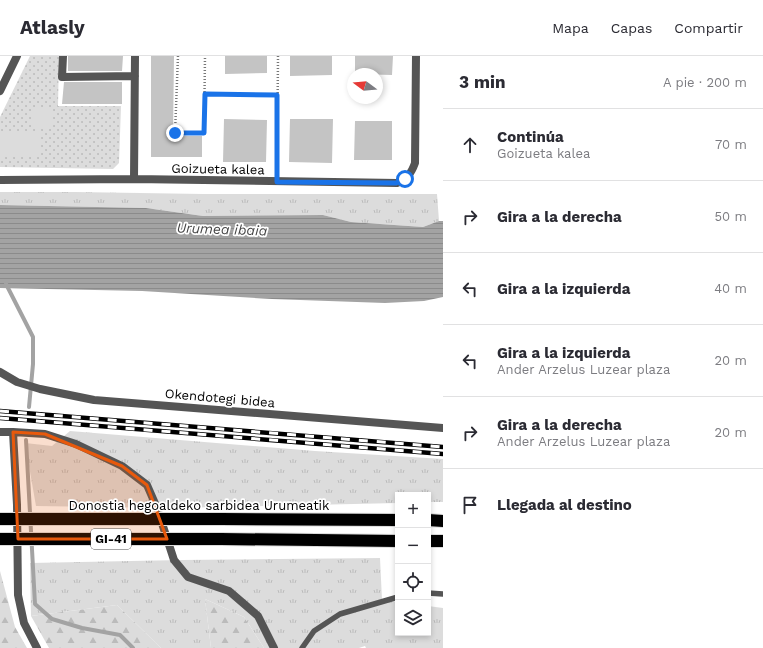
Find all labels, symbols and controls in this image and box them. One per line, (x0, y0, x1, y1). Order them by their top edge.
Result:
text: Atlasly (20, 16, 85, 39)
text: Mapa (552, 20, 589, 36)
text: Capas (611, 20, 652, 36)
text: Compartir (674, 20, 743, 36)
north arrow (347, 68, 383, 104)
text: 3 min (459, 72, 505, 92)
text: A pie · 200 m (663, 75, 747, 90)
route end (166, 124, 184, 142)
text: Continúa (497, 128, 564, 146)
icon: ahead (459, 134, 481, 156)
text: 70 m (715, 137, 747, 152)
text: Goizueta kalea (497, 146, 590, 161)
street label: Goizueta kalea (171, 161, 265, 177)
route start (396, 170, 414, 188)
icon: right (459, 206, 481, 228)
text: Gira a la derecha (497, 208, 622, 226)
text: 50 m (715, 209, 747, 224)
water label: Urumea ibaia (176, 219, 268, 239)
icon: left (459, 278, 481, 300)
text: Gira a la izquierda (497, 280, 630, 298)
text: 40 m (714, 281, 747, 296)
text: Gira a la izquierda (497, 344, 630, 362)
icon: left (459, 350, 481, 372)
text: 20 m (715, 353, 747, 368)
text: Ander Arzelus Luzear plaza (497, 362, 670, 377)
street label: Okendotegi bidea (164, 386, 276, 410)
text: Gira a la derecha (497, 416, 622, 434)
icon: right (459, 422, 481, 444)
text: 20 m (715, 425, 747, 440)
text: Ander Arzelus Luzear plaza (497, 434, 670, 449)
map controls (395, 492, 431, 636)
button: + (395, 492, 431, 528)
icon: arrive (459, 494, 481, 516)
text: Llegada al destino (497, 496, 632, 514)
street label: Donostia hegoaldeko sarbidea Urumeatik (69, 498, 330, 513)
button: − (395, 528, 431, 564)
road number: GI-41 (91, 529, 131, 549)
button: locate (395, 564, 431, 600)
button: layers (395, 600, 431, 636)

